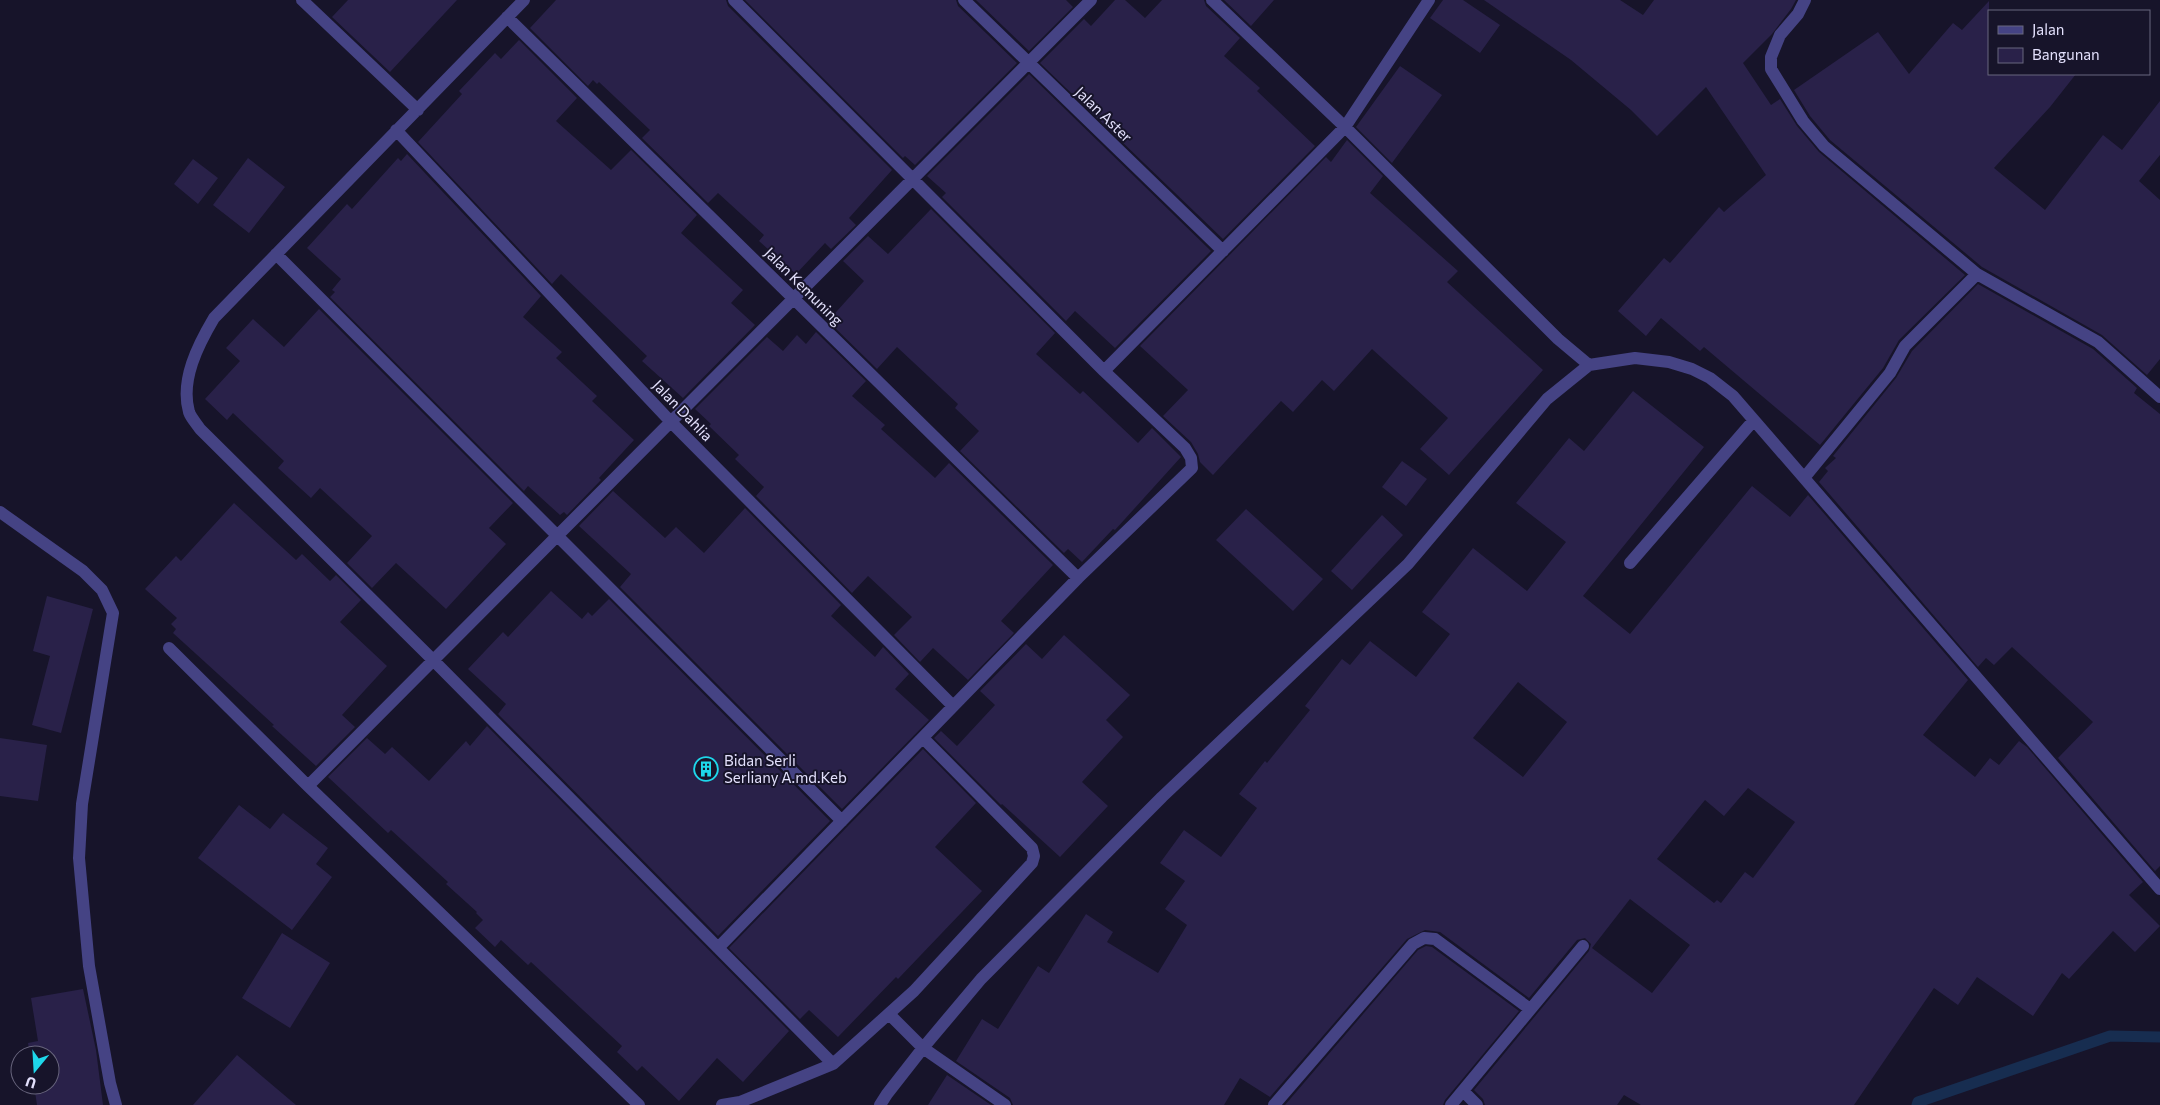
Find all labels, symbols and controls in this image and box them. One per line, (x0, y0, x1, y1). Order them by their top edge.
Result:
legend (1988, 10, 2150, 75)
text: Jalan (2032, 20, 2064, 38)
text: Bangunan (2032, 45, 2100, 63)
street label: Jalan Aster (1072, 82, 1136, 146)
street label: Jalan Kemuning (761, 243, 847, 329)
street label: Jalan Dahlia (649, 376, 717, 444)
place label: Bidan Serli Serliany A.md.Keb (724, 751, 847, 786)
building icon: Bidan Serli Serliany A.md.Keb (693, 756, 719, 782)
north arrow (10, 1045, 60, 1095)
text: U (23, 1073, 38, 1092)

